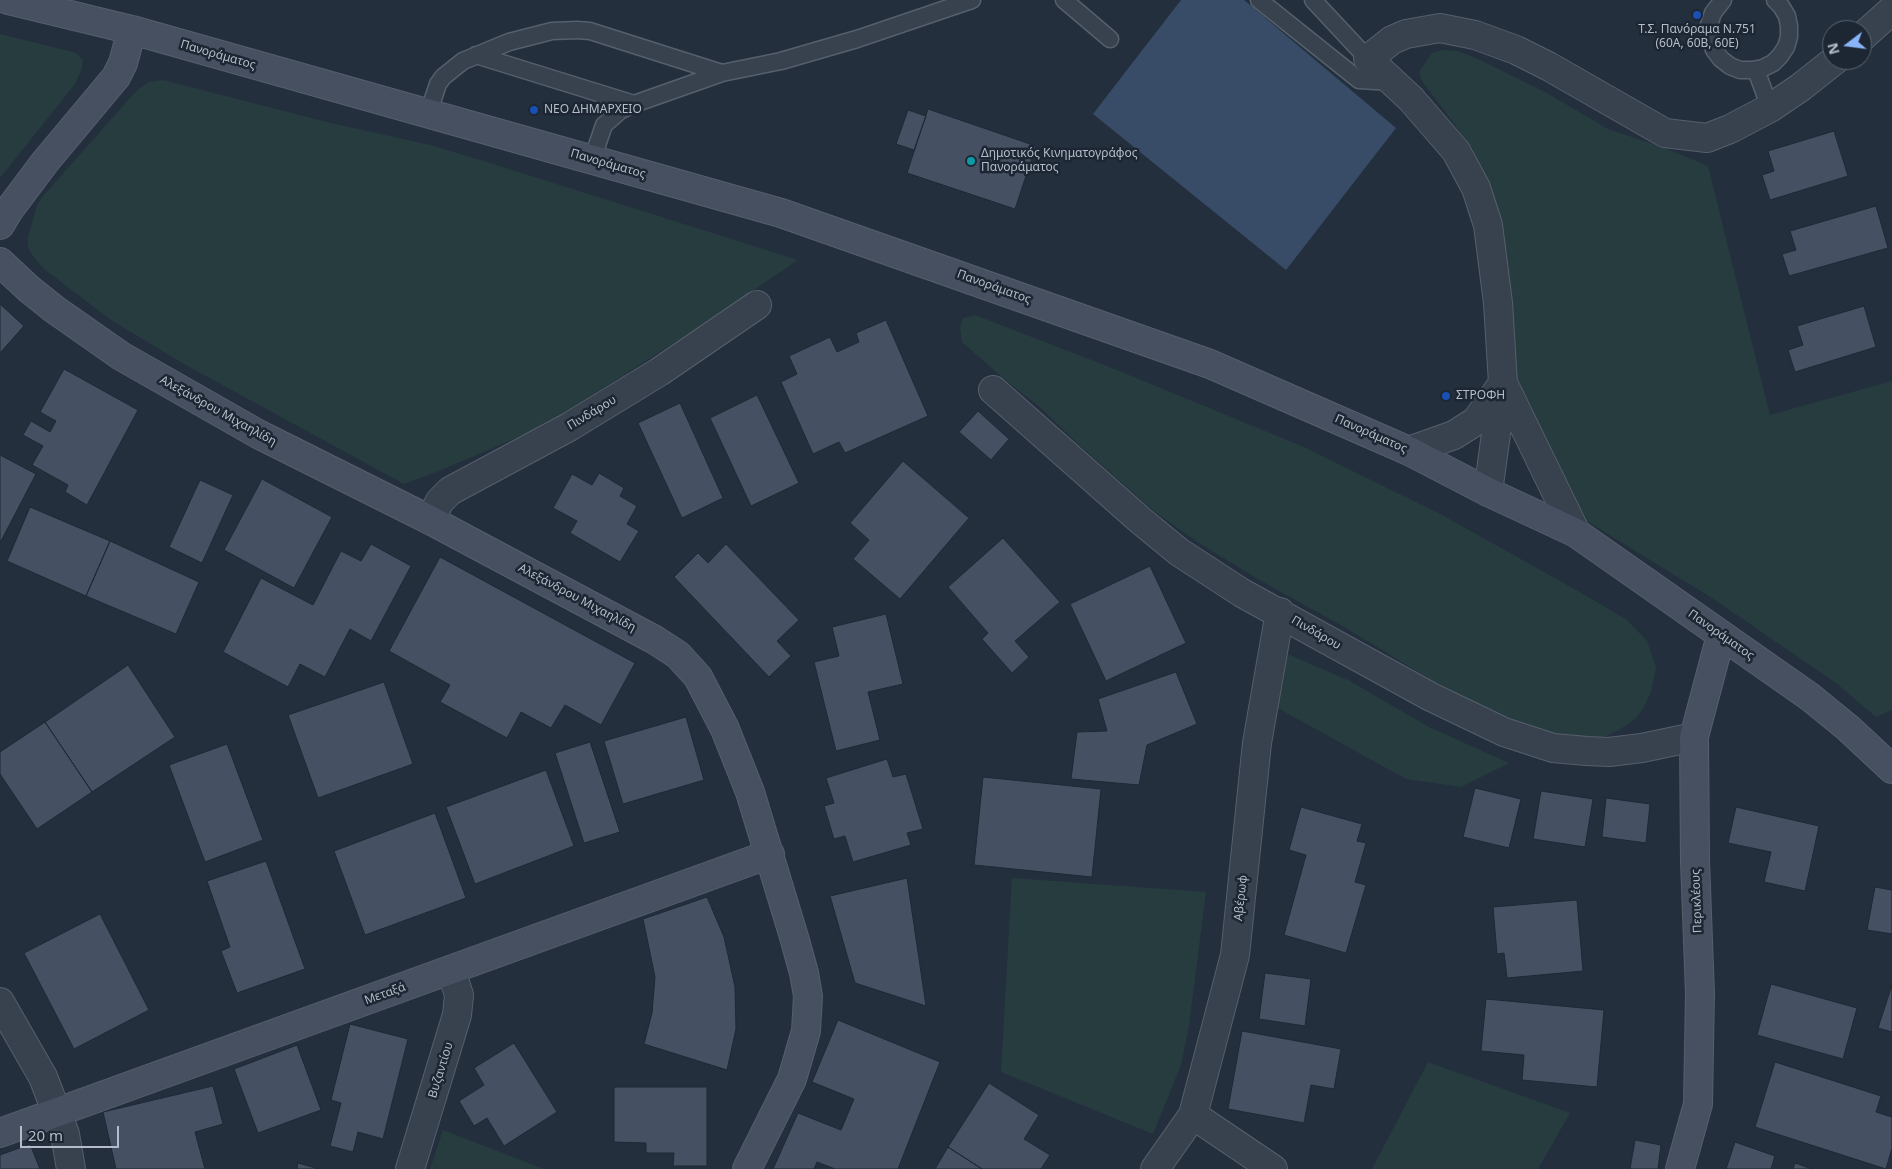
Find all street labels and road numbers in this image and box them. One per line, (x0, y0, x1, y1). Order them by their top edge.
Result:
street label: Πανοράματος (179, 37, 257, 73)
street label: Πανοράματος (569, 146, 647, 182)
street label: Πανοράματος (955, 267, 1033, 307)
street label: Aλεξάνδρου Mιχαηλίδη (157, 373, 279, 449)
street label: Πινδάρου (565, 393, 619, 433)
street label: Πανοράματος (1333, 412, 1409, 456)
street label: Aλεξάνδρου Mιχαηλίδη (516, 561, 638, 635)
street label: Πανοράματος (1685, 607, 1757, 663)
street label: Πινδάρου (1289, 613, 1343, 653)
street label: Περικλέους (1689, 869, 1705, 933)
street label: Αβέρωφ (1231, 874, 1251, 922)
street label: Μεταξά (363, 980, 407, 1008)
street label: Βυζαντίου (426, 1040, 456, 1100)

